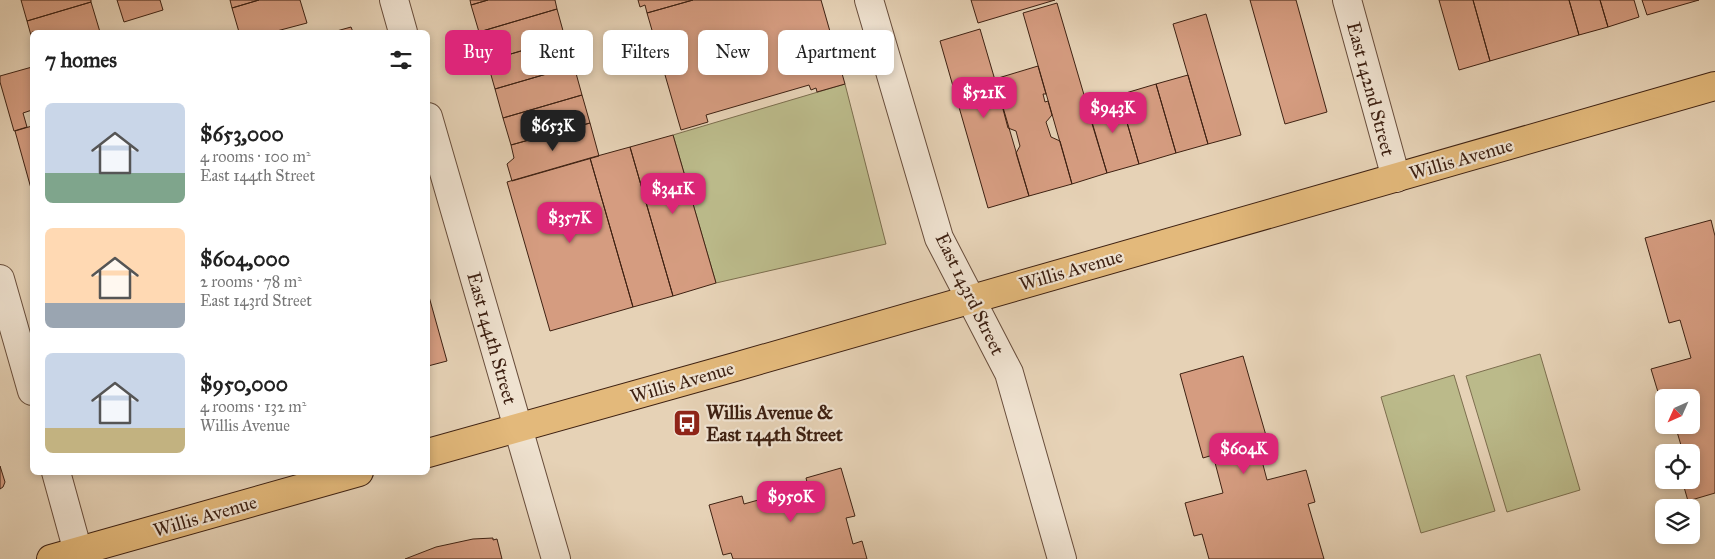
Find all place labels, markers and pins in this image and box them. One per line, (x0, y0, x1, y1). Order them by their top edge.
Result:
pin: $521K (949, 76, 1019, 119)
pin: $943K (1078, 92, 1148, 134)
pin: $653K (518, 110, 588, 152)
pin: $341K (638, 172, 708, 215)
pin: $357K (535, 202, 605, 244)
place label: Willis Avenue & East 144th Street (706, 401, 843, 447)
bus stop icon: Willis Avenue & East 144th Street (672, 408, 702, 438)
pin: $604K (1209, 432, 1279, 475)
pin: $950K (756, 480, 826, 523)

